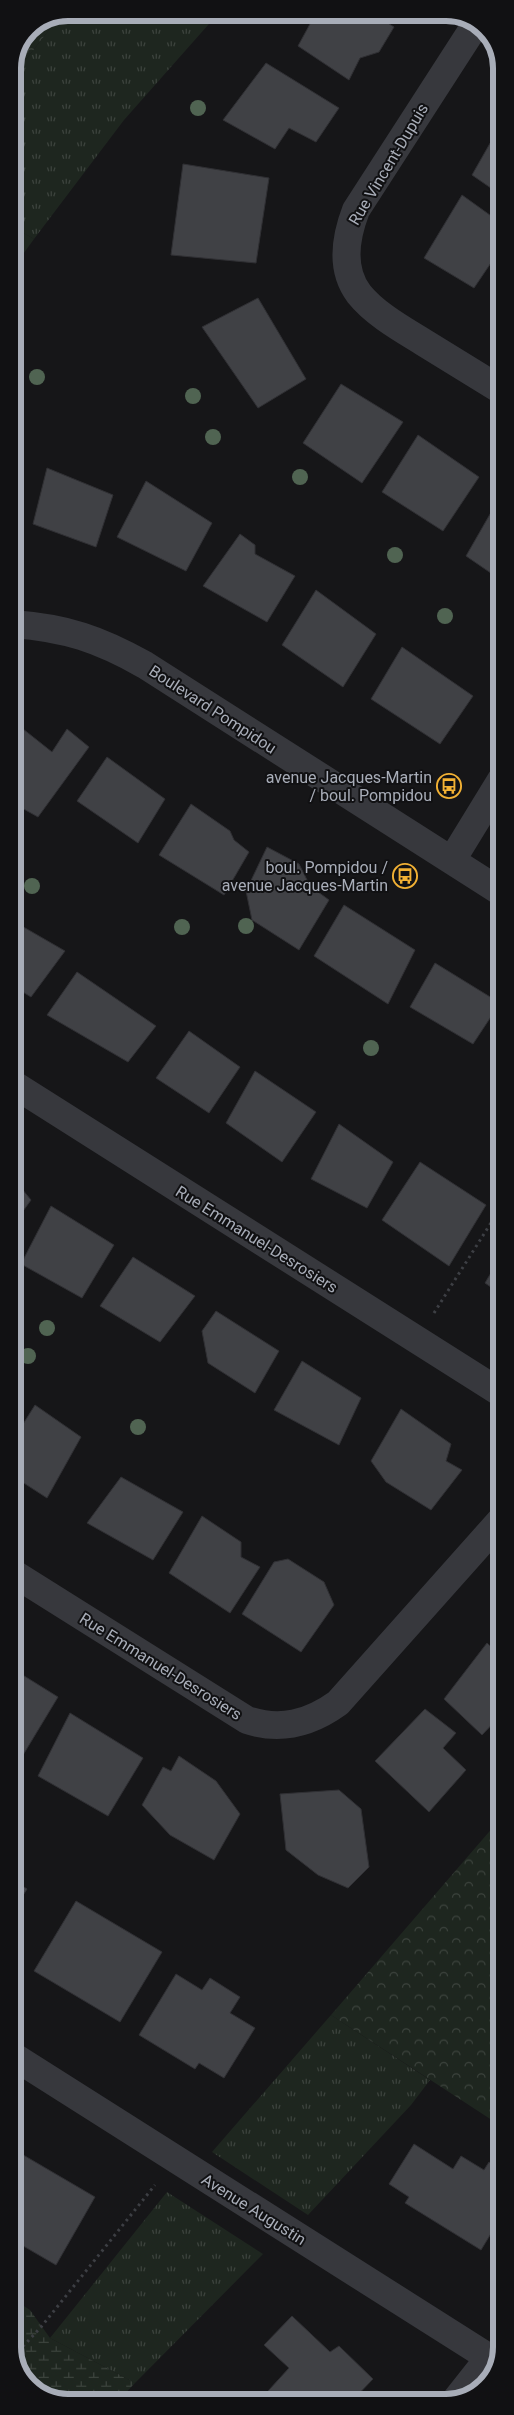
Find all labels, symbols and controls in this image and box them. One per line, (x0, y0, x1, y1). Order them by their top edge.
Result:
street label: Rue Vincent-Dupuis (345, 100, 432, 229)
street label: Boulevard Pompidou (146, 661, 280, 758)
place label: avenue Jacques-Martin / boul. Pompidou (266, 768, 432, 805)
bus stop icon: avenue Jacques-Martin / boul. Pompidou (436, 773, 462, 799)
place label: boul. Pompidou / avenue Jacques-Martin (222, 858, 388, 895)
bus stop icon: boul. Pompidou / avenue Jacques-Martin (392, 863, 418, 889)
street label: Rue Emmanuel-Desrosiers (172, 1182, 341, 1297)
street label: Rue Emmanuel-Desrosiers (76, 1609, 245, 1724)
street label: Avenue Augustin (198, 2170, 309, 2249)

